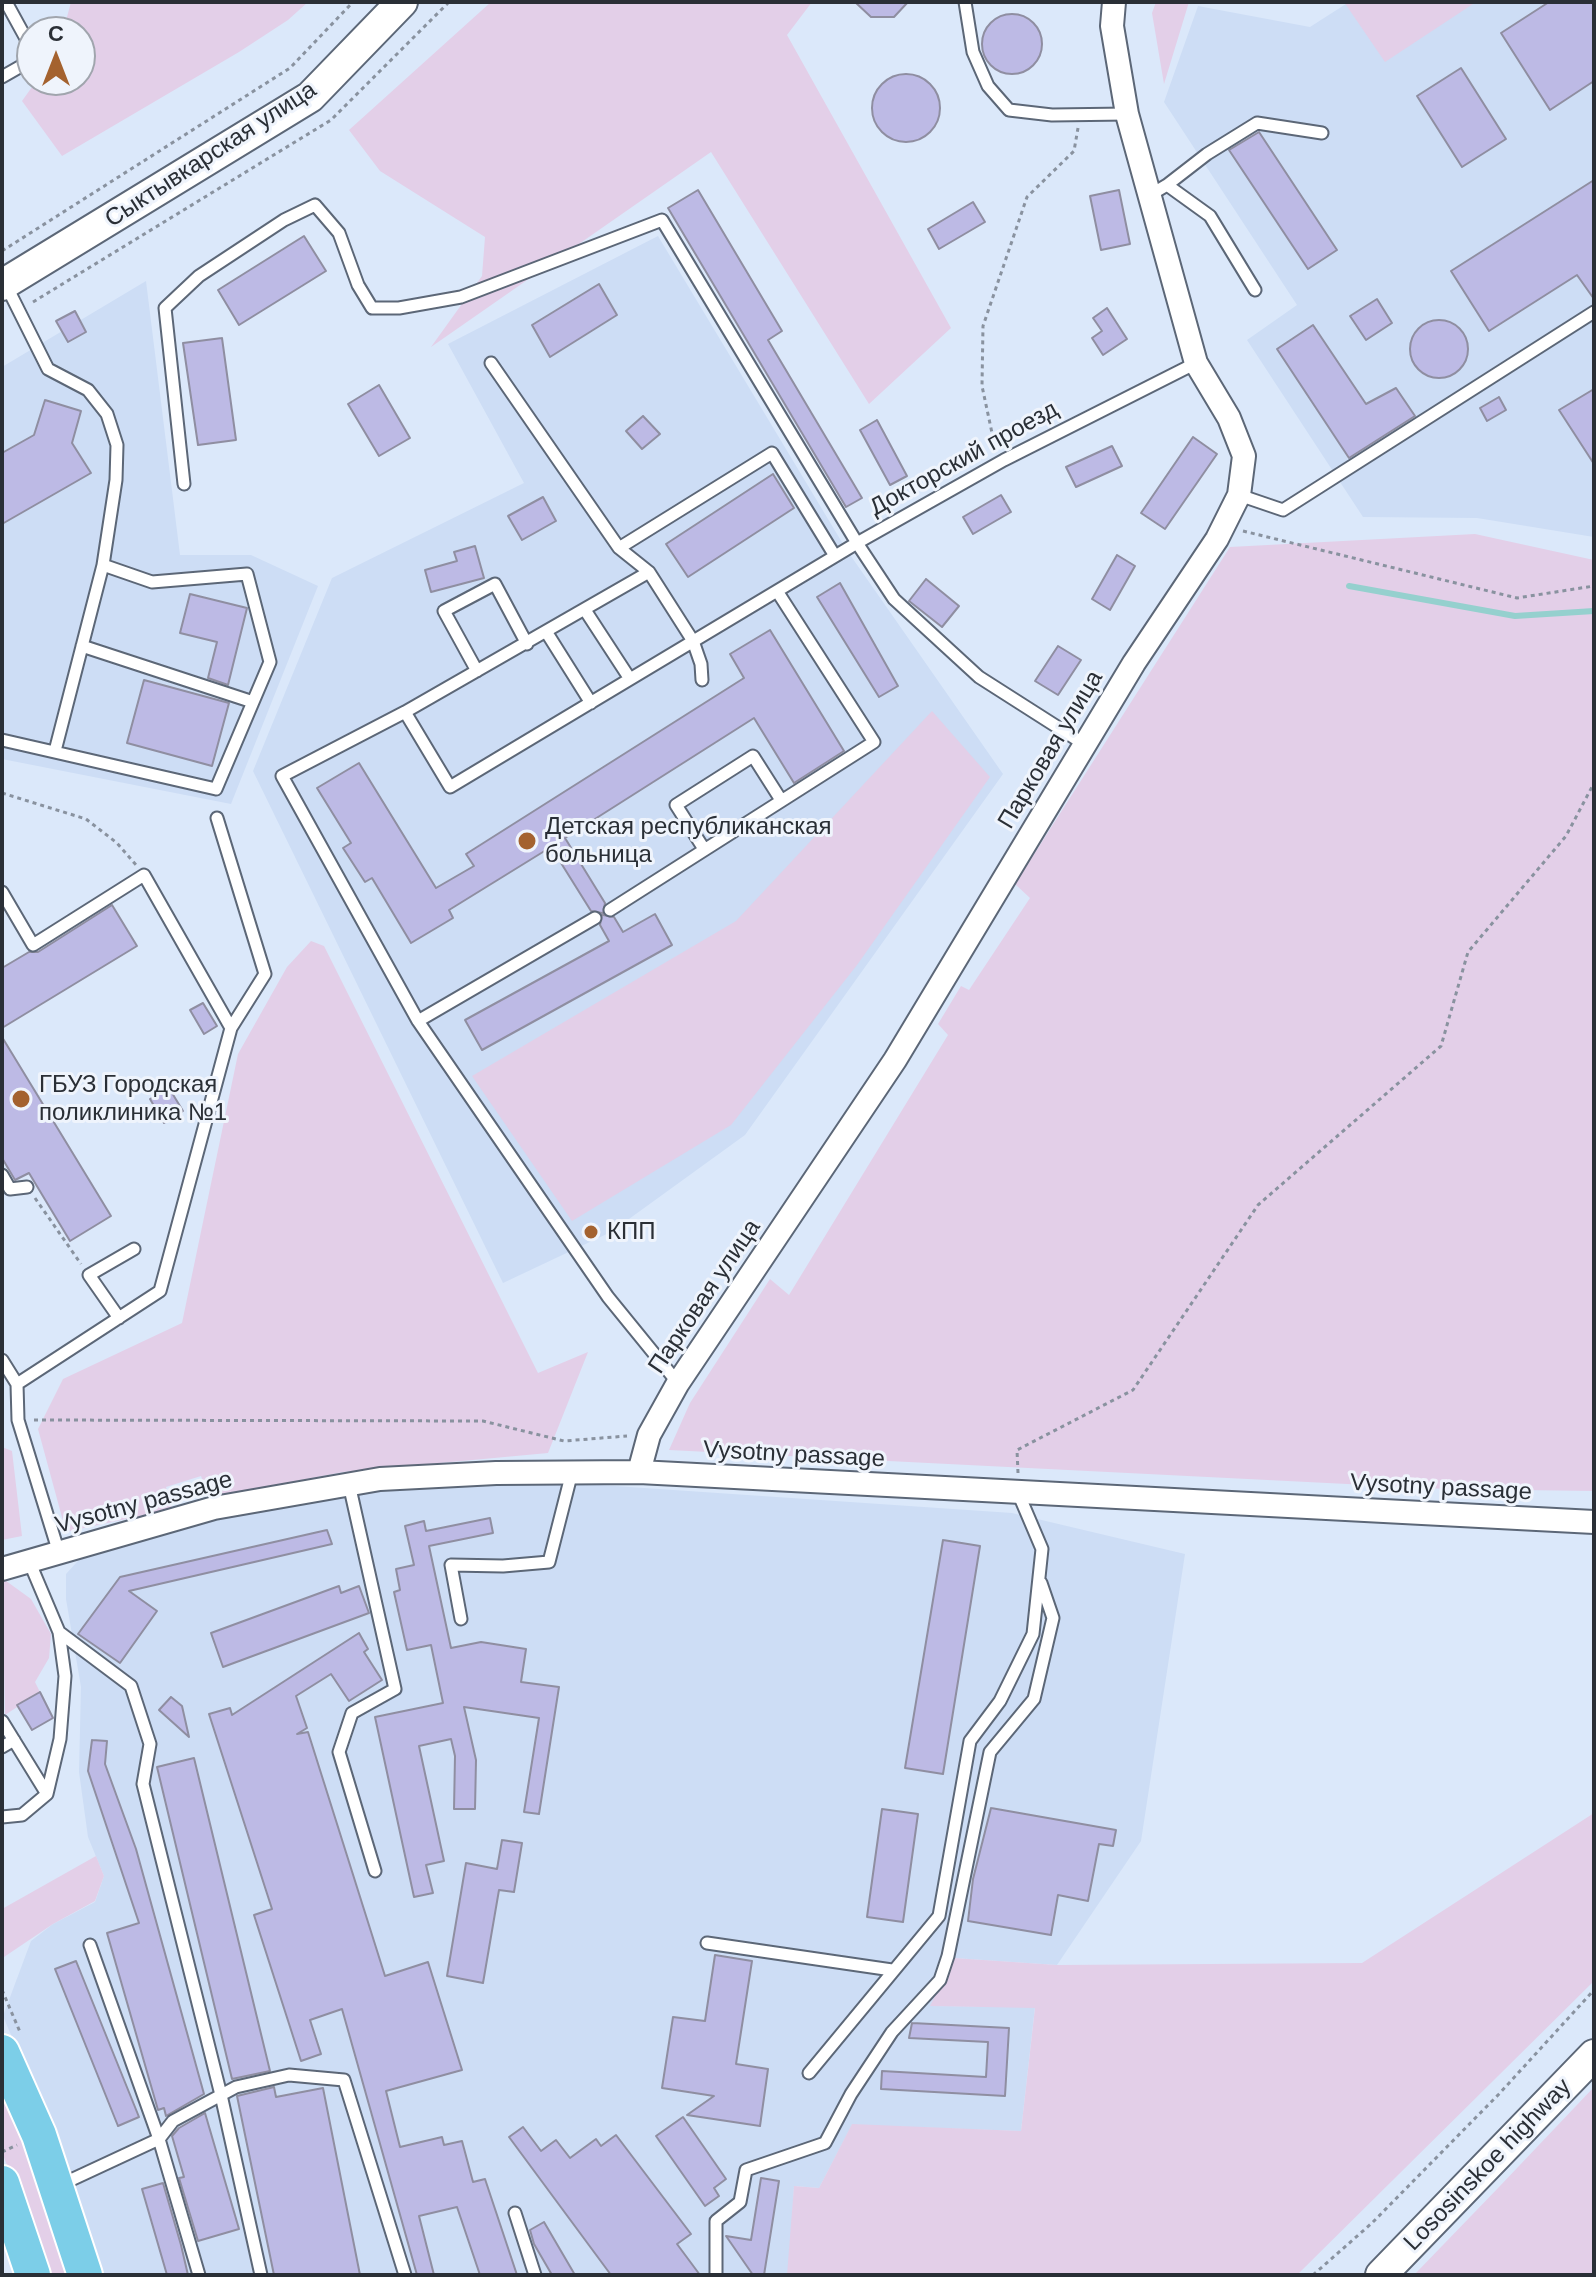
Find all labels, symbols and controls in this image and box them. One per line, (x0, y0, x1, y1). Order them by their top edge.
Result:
north arrow (16, 16, 96, 96)
text: С (48, 21, 64, 46)
street label: Сыктывкарская улица (100, 76, 322, 234)
street label: Докторский проезд (865, 395, 1063, 523)
street label: Парковая улица (992, 666, 1110, 834)
place label: Детская республиканская больница (545, 813, 832, 869)
marker: Детская республиканская больница (516, 830, 538, 852)
place label: ГБУЗ Городская поликлиника №1 (39, 1071, 227, 1127)
marker: ГБУЗ Городская поликлиника №1 (10, 1088, 32, 1110)
street label: Парковая улица (643, 1215, 767, 1379)
place label: КПП (607, 1218, 655, 1246)
marker: КПП (582, 1223, 600, 1241)
street label: Vysotny passage (702, 1436, 886, 1474)
street label: Vysotny passage (52, 1466, 236, 1540)
street label: Vysotny passage (1349, 1469, 1533, 1507)
street label: Lososinskoe highway (1398, 2073, 1578, 2257)

